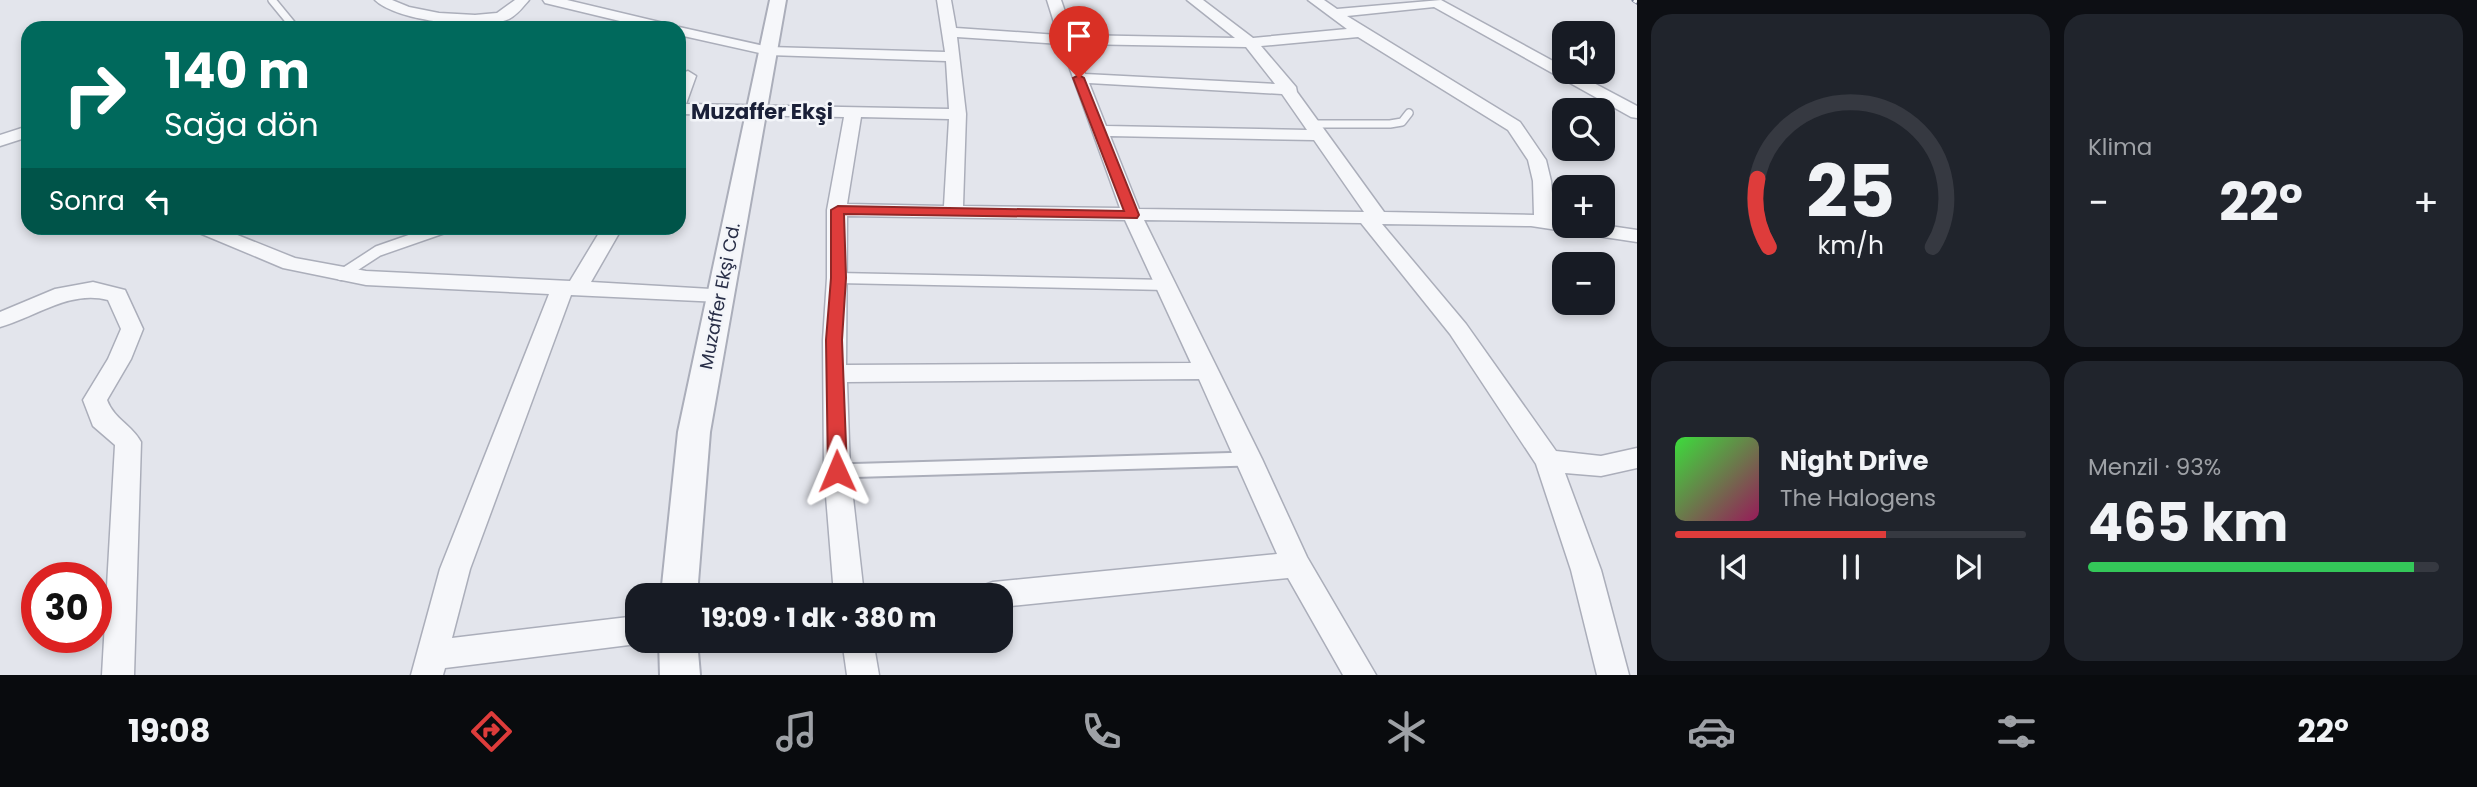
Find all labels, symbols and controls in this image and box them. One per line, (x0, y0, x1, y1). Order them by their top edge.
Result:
pin (1049, 6, 1109, 78)
icon: arrive (1060, 17, 1098, 55)
map controls (1552, 21, 1615, 315)
button: sound (1552, 21, 1615, 84)
text: 140 m (164, 37, 310, 105)
icon: right (49, 49, 140, 140)
district label: Muzaffer Ekşi (691, 97, 833, 126)
button: search (1552, 98, 1615, 161)
text: Sağa dön (164, 102, 319, 147)
text: Klima (2088, 131, 2152, 163)
text: 25 (1806, 141, 1895, 242)
text: 22° (2219, 166, 2303, 239)
button: + (1552, 175, 1615, 238)
text: − (2088, 176, 2109, 229)
text: + (2413, 176, 2439, 229)
icon: left (139, 182, 177, 220)
text: Sonra (49, 183, 125, 219)
street label: Muzaffer Ekşi Cd. (693, 220, 746, 371)
text: km/h (1817, 227, 1884, 262)
button: − (1552, 252, 1615, 315)
position arrow (800, 434, 874, 508)
text: Night Drive (1780, 443, 1928, 479)
text: Menzil · 93% (2088, 451, 2221, 483)
text: The Halogens (1780, 482, 1936, 514)
text: 465 km (2088, 486, 2288, 559)
icon: previous (1715, 548, 1753, 586)
icon: pause (1832, 548, 1870, 586)
icon: next (1949, 548, 1987, 586)
speed limit sign: 30 (21, 562, 112, 653)
text: 19:09 · 1 dk · 380 m (701, 600, 937, 636)
icon: directions (467, 707, 516, 756)
icon: music (772, 707, 821, 756)
icon: phone (1077, 707, 1126, 756)
icon: climate (1382, 707, 1431, 756)
icon: car (1687, 707, 1736, 756)
icon: filters (1992, 707, 2041, 756)
text: 19:08 (128, 708, 210, 753)
text: 22° (2297, 708, 2349, 753)

